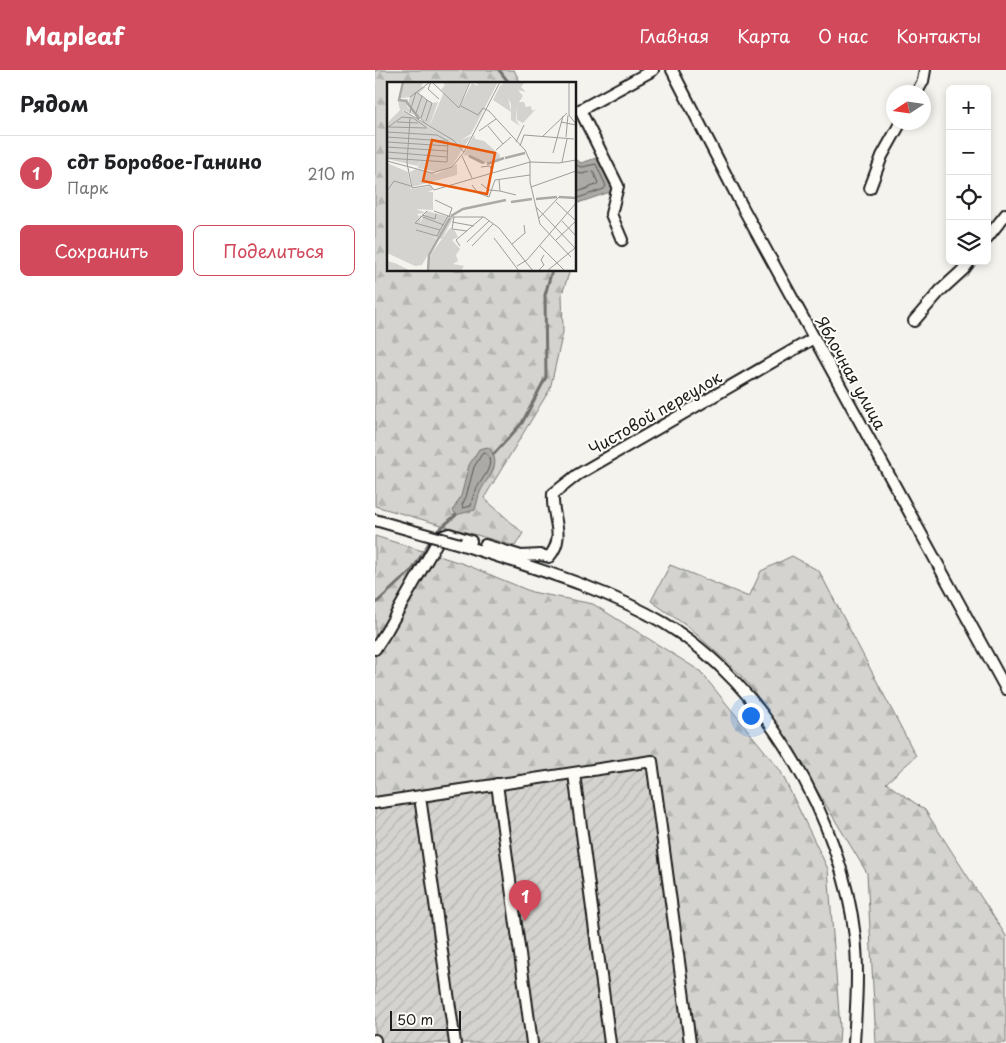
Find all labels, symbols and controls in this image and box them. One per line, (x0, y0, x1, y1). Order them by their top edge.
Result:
text: Mapleaf (25, 17, 124, 53)
text: Главная (640, 22, 709, 49)
text: Карта (737, 22, 790, 49)
text: О нас (818, 22, 868, 49)
text: Контакты (896, 22, 981, 49)
inset map (387, 82, 576, 271)
north arrow (886, 85, 931, 130)
map controls (946, 85, 991, 265)
button: + (946, 85, 991, 130)
text: Рядом (20, 87, 88, 119)
button: − (946, 130, 991, 175)
text: сдт Боровое-Ганино (67, 147, 262, 175)
text: 1 (32, 161, 40, 185)
text: 210 m (307, 161, 355, 185)
text: Парк (67, 175, 108, 199)
button: locate (946, 175, 991, 220)
button: layers (946, 220, 991, 265)
button: Сохранить (20, 225, 183, 276)
button: Поделиться (193, 225, 355, 276)
street label: Яблочная улица (811, 311, 893, 434)
street label: Чистовой переулок (583, 364, 726, 460)
your location (738, 703, 764, 729)
pin: 1 (509, 880, 541, 921)
scale bar (390, 1008, 461, 1031)
text: 50 m (397, 1009, 433, 1030)

